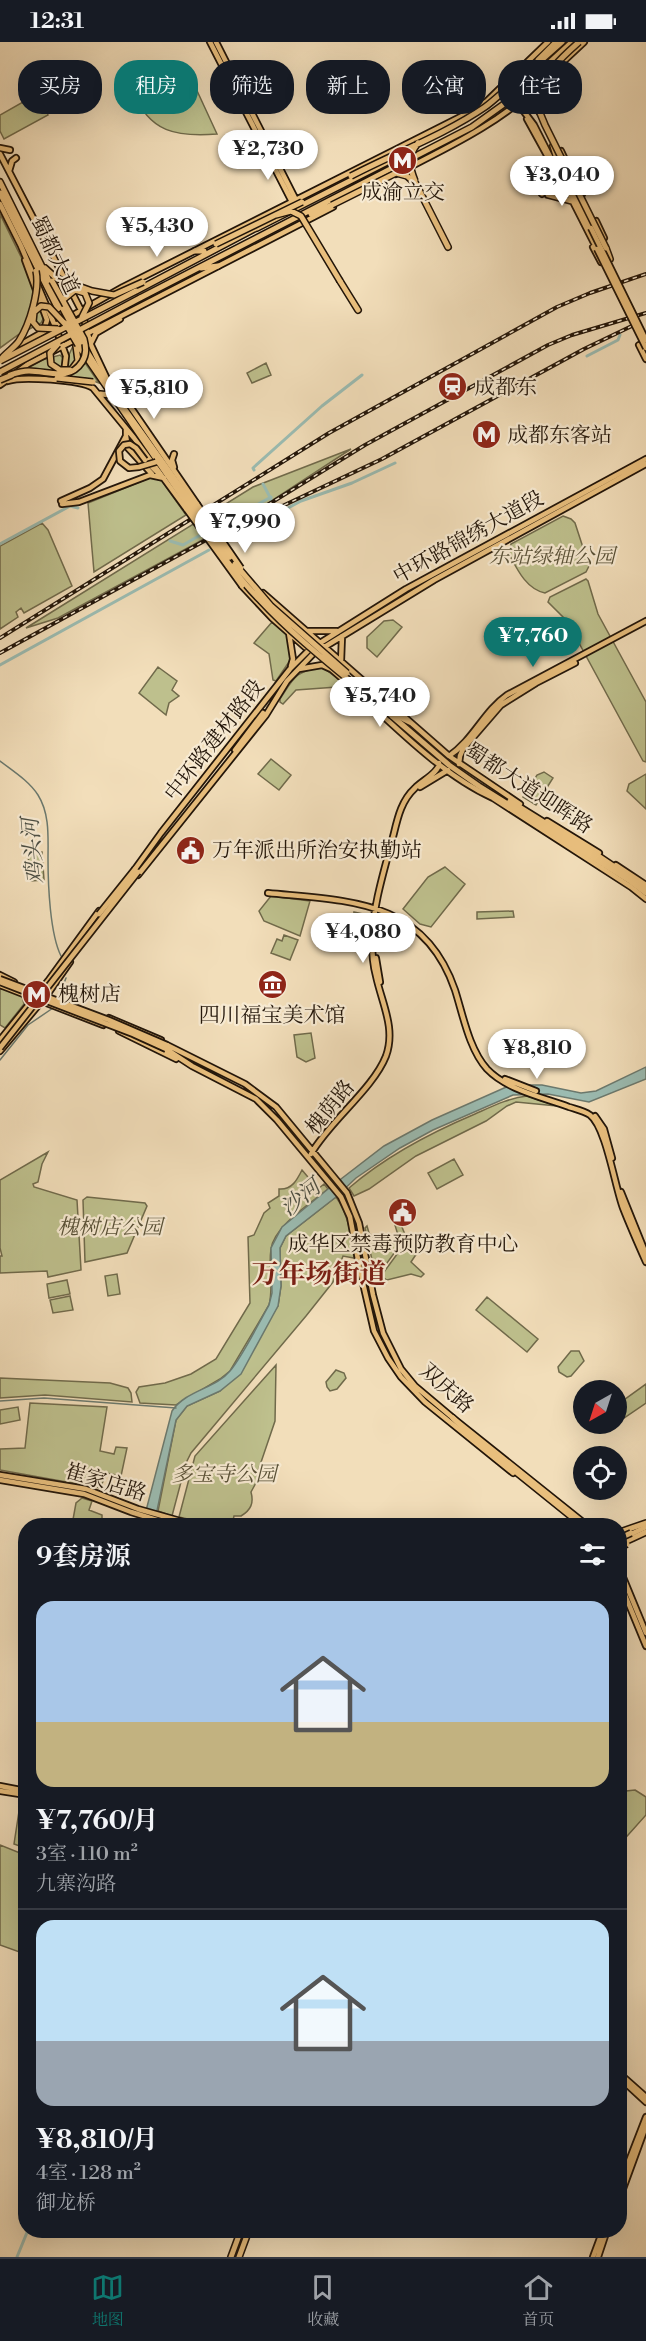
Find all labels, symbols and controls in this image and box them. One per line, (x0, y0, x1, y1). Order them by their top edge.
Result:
text: 12:31 (30, 8, 84, 35)
chip: 买房 (18, 60, 102, 114)
chip: 租房 (114, 60, 198, 114)
chip: 筛选 (210, 60, 294, 114)
chip: 新上 (306, 60, 390, 114)
chip: 公寓 (402, 60, 486, 114)
chip: 住宅 (498, 60, 582, 114)
pin: ¥2,730 (219, 130, 317, 181)
text: ¥2,730 (232, 137, 304, 162)
metro station icon: 成渝立交 (387, 145, 419, 177)
pin: ¥3,040 (513, 156, 611, 207)
text: ¥3,040 (524, 163, 600, 188)
place label: 成渝立交 (361, 180, 445, 206)
pin: ¥5,430 (108, 207, 206, 258)
street label: 蜀都大道 (24, 212, 84, 299)
text: ¥5,430 (120, 214, 194, 239)
pin: ¥5,810 (105, 369, 203, 420)
station icon: 成都东 (437, 371, 469, 403)
place label: 成都东 (474, 375, 537, 401)
text: ¥5,810 (119, 376, 189, 401)
metro station icon: 成都东客站 (470, 419, 502, 451)
place label: 成都东客站 (507, 423, 612, 449)
street label: 中环路锦绣大道段 (389, 486, 548, 590)
pin: ¥7,990 (196, 503, 294, 554)
text: ¥7,990 (209, 510, 281, 535)
park label: 东站绿轴公园 (489, 544, 618, 570)
pin: ¥7,760 (484, 617, 582, 668)
text: ¥7,760 (498, 624, 568, 649)
street label: 中环路建材路段 (159, 675, 270, 807)
pin: ¥5,740 (331, 677, 429, 728)
text: ¥5,740 (344, 684, 416, 709)
street label: 蜀都大道迎晖路 (460, 738, 597, 840)
water label: 鸡头河 (17, 813, 50, 885)
public building icon: 万年派出所治安执勤站 (175, 834, 207, 866)
place label: 万年派出所治安执勤站 (212, 838, 422, 864)
pin: ¥4,080 (314, 913, 412, 964)
text: ¥4,080 (325, 920, 401, 945)
museum icon: 四川福宝美术馆 (256, 968, 288, 1000)
metro station icon: 槐树店 (21, 978, 53, 1010)
place label: 槐树店 (58, 982, 121, 1008)
place label: 四川福宝美术馆 (199, 1003, 346, 1029)
pin: ¥8,810 (488, 1029, 586, 1080)
text: ¥8,810 (502, 1036, 572, 1061)
street label: 槐荫路 (301, 1075, 361, 1140)
water label: 沙河 (275, 1171, 330, 1223)
public building icon: 成华区禁毒预防教育中心 (387, 1197, 419, 1229)
park label: 槐树店公园 (58, 1215, 165, 1241)
place label: 成华区禁毒预防教育中心 (288, 1232, 519, 1258)
district label: 万年场街道 (252, 1258, 387, 1292)
street label: 双庆路 (414, 1358, 479, 1419)
north arrow (573, 1380, 627, 1434)
map controls (573, 1380, 627, 1500)
button: locate (573, 1446, 627, 1500)
street label: 崔家店路 (62, 1458, 150, 1508)
park label: 多宝寺公园 (172, 1462, 279, 1488)
icon: filters (576, 1538, 609, 1571)
text: 9套房源 (36, 1541, 130, 1573)
icon: home (269, 1640, 377, 1748)
text: ¥7,760/月 (36, 1805, 158, 1837)
text: 3室 · 110 m² (36, 1842, 138, 1867)
text: 九寨沟路 (36, 1872, 116, 1897)
icon: home (269, 1959, 377, 2067)
text: ¥8,810/月 (36, 2124, 158, 2156)
text: 4室 · 128 m² (36, 2161, 141, 2186)
text: 御龙桥 (36, 2191, 96, 2216)
tab: 地图 (91, 2271, 124, 2330)
tab: 收藏 (306, 2271, 339, 2330)
tab: 首页 (522, 2271, 555, 2330)

